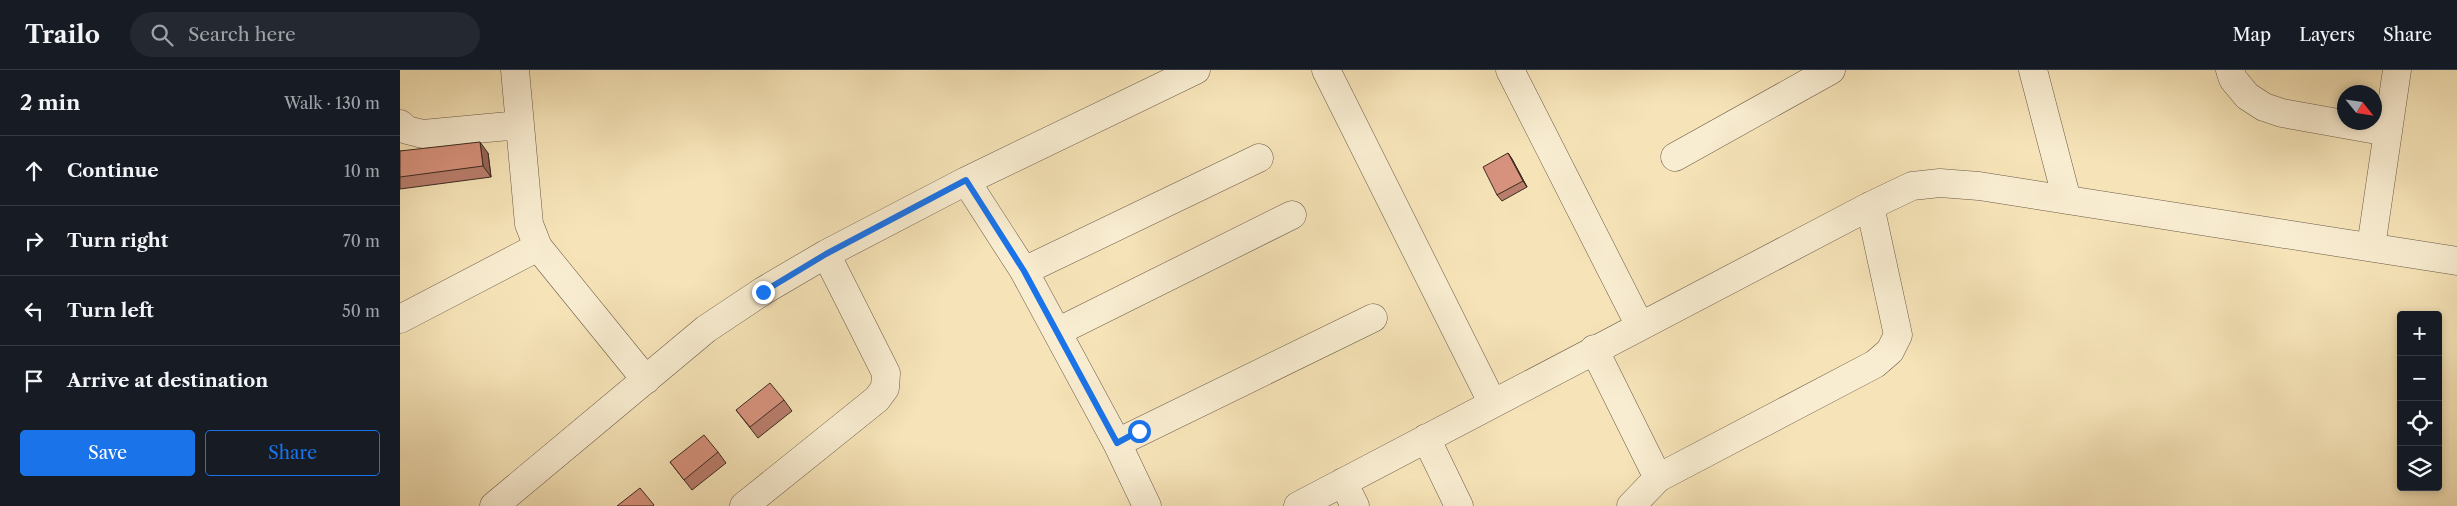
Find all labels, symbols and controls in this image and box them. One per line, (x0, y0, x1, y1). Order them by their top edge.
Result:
search box (130, 12, 480, 57)
text: Trailo (25, 20, 100, 49)
icon: search (148, 21, 176, 49)
text: Search here (188, 23, 296, 46)
text: Map (2233, 24, 2271, 46)
text: Layers (2299, 24, 2355, 46)
text: Share (2383, 24, 2432, 46)
north arrow (2337, 85, 2382, 130)
text: 2 min (20, 90, 80, 115)
text: Walk · 130 m (284, 93, 380, 113)
icon: ahead (20, 157, 48, 185)
text: Continue (67, 159, 159, 182)
text: 10 m (344, 161, 380, 181)
icon: right (20, 227, 48, 255)
text: Turn right (67, 229, 168, 252)
text: 70 m (343, 231, 380, 251)
route end (752, 281, 775, 304)
icon: left (20, 297, 48, 325)
text: Turn left (67, 299, 154, 322)
text: 50 m (342, 301, 380, 321)
map controls (2397, 311, 2442, 491)
button: + (2397, 311, 2442, 356)
button: − (2397, 356, 2442, 401)
icon: arrive (20, 367, 48, 395)
text: Arrive at destination (67, 369, 268, 392)
button: locate (2397, 401, 2442, 446)
route start (1128, 420, 1151, 443)
button: Save (20, 430, 195, 476)
button: Share (205, 430, 380, 476)
button: layers (2397, 446, 2442, 491)

